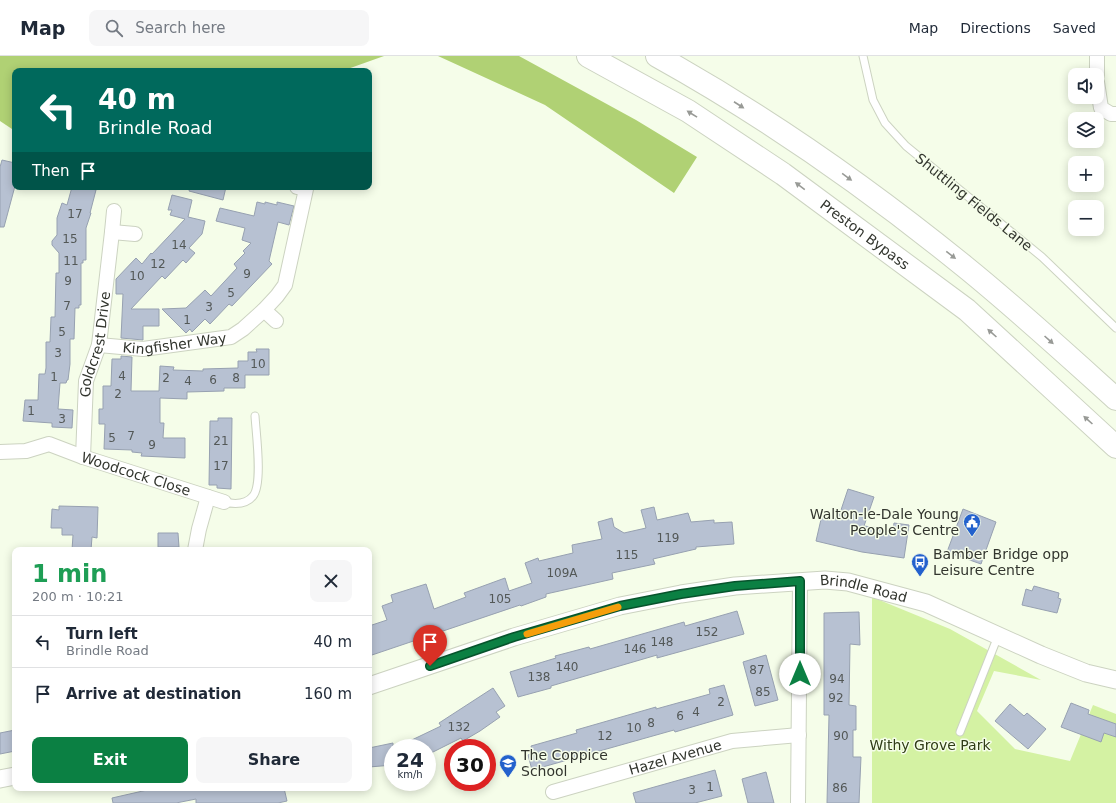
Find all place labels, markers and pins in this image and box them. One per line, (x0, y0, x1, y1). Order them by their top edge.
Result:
place label: Walton-le-Dale Young People's Centre (810, 506, 959, 538)
public building icon: Walton-le-Dale Young People's Centre (962, 512, 982, 537)
place label: Bamber Bridge opp Leisure Centre (933, 546, 1069, 578)
bus stop icon: Bamber Bridge opp Leisure Centre (910, 552, 930, 577)
pin (413, 625, 447, 666)
place label: The Coppice School (520, 747, 608, 779)
school or university icon: The Coppice School (498, 753, 518, 778)

